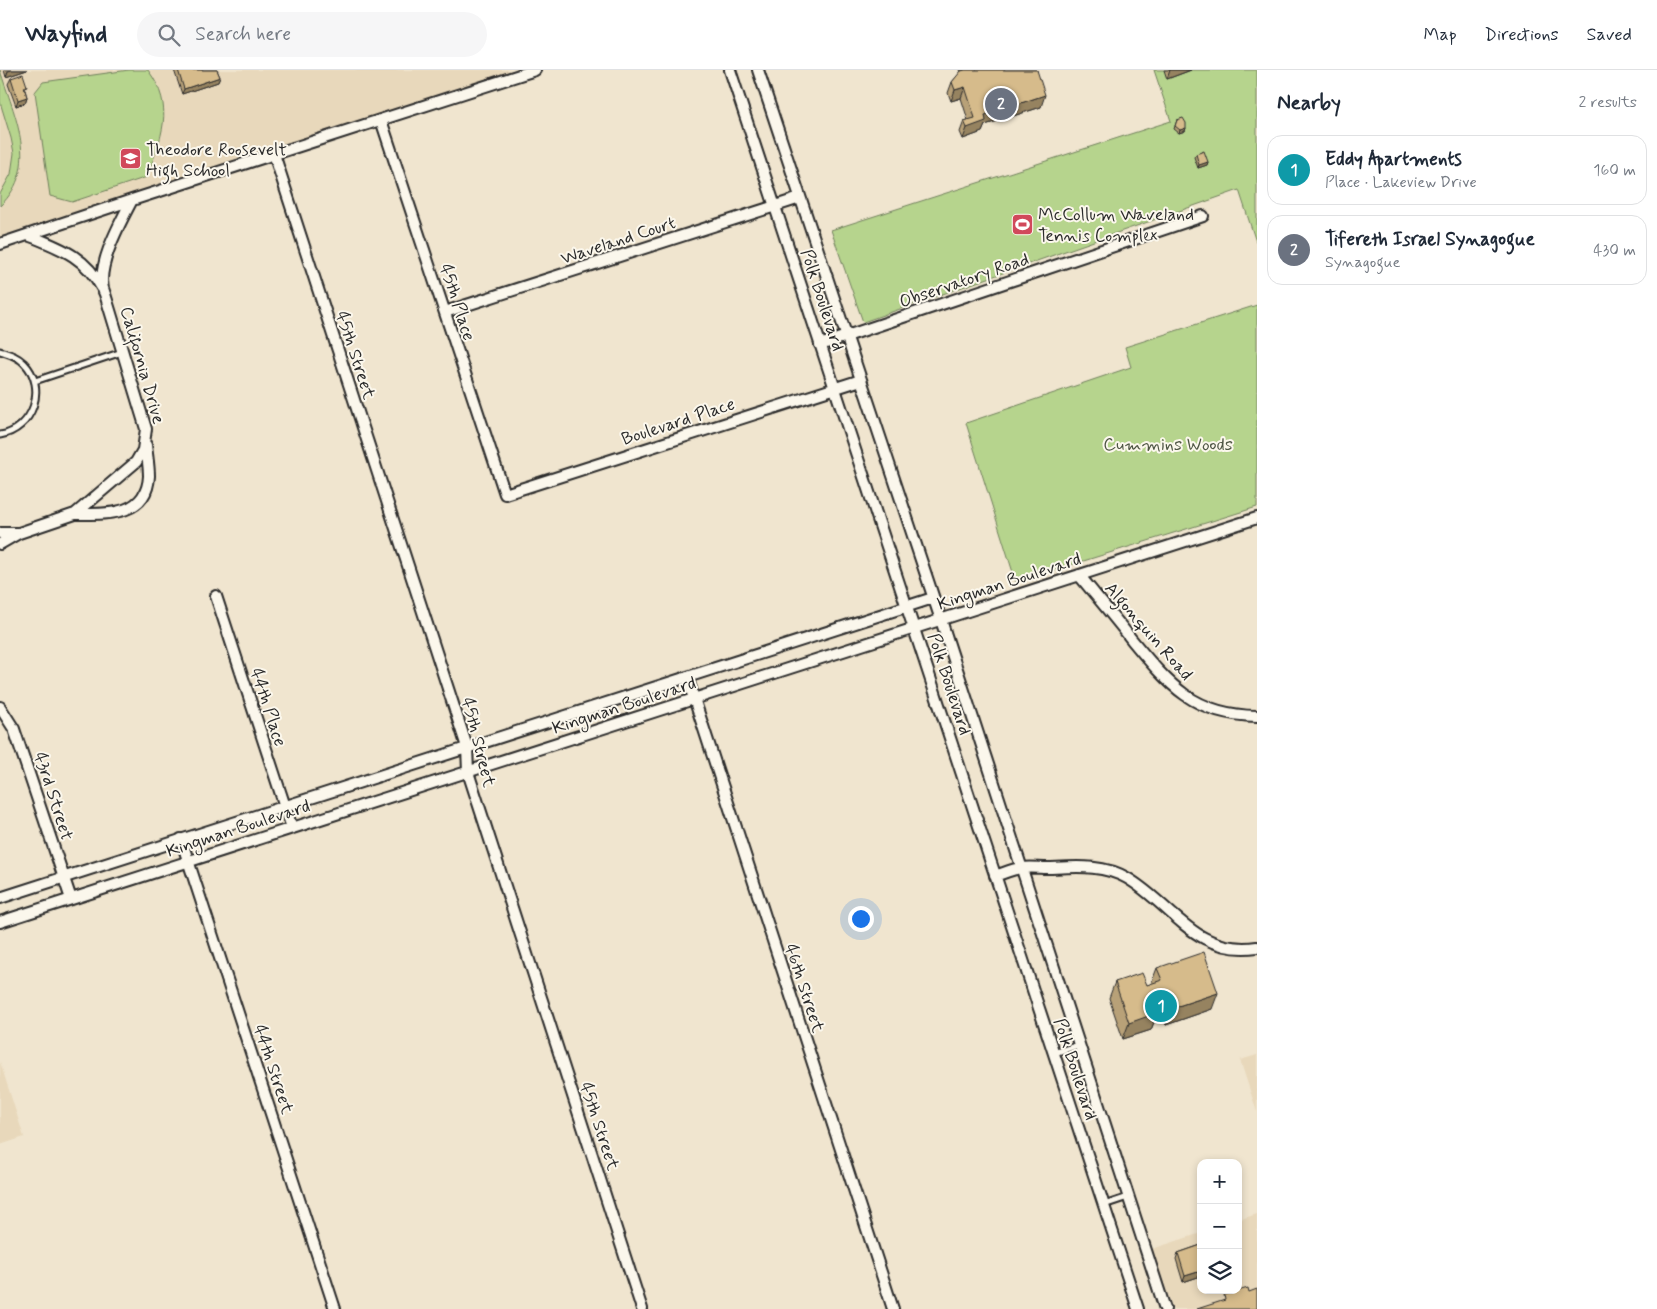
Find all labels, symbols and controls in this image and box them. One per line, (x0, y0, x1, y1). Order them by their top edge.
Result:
search box (137, 12, 487, 57)
text: Wayfind (25, 19, 107, 50)
icon: search (155, 21, 183, 49)
text: Search here (195, 22, 291, 47)
text: Map (1424, 23, 1457, 47)
text: Directions (1485, 23, 1559, 47)
text: Saved (1587, 23, 1632, 47)
pin: 2 (985, 85, 1017, 123)
text: Nearby (1277, 89, 1341, 117)
text: 2 results (1579, 92, 1637, 113)
place label: Theodore Roosevelt High School (146, 138, 287, 185)
school or university icon: Theodore Roosevelt High School (118, 147, 142, 171)
text: Eddy Apartments (1325, 147, 1462, 172)
text: 1 (1290, 160, 1298, 181)
text: 160 m (1593, 160, 1636, 181)
text: Place · Lakeview Drive (1325, 172, 1477, 193)
place label: McCollum Waveland Tennis Complex (1038, 203, 1194, 248)
street label: Waveland Court (558, 211, 679, 271)
sports icon: McCollum Waveland Tennis Complex (1010, 212, 1034, 236)
text: Tifereth Israel Synagogue (1325, 227, 1535, 252)
text: 2 (1290, 240, 1298, 261)
text: 430 m (1593, 240, 1636, 261)
street label: Polk Boulevard (794, 246, 850, 354)
street label: Observatory Road (896, 248, 1032, 314)
text: Synagogue (1325, 252, 1400, 273)
street label: 45th Place (433, 261, 481, 344)
street label: California Drive (112, 304, 170, 428)
street label: 45th Street (329, 308, 381, 403)
street label: Boulevard Place (618, 392, 738, 452)
park label: Cummins Woods (1103, 433, 1233, 457)
street label: Kingman Boulevard (934, 547, 1085, 617)
street label: Algonquin Road (1097, 577, 1198, 687)
street label: Polk Boulevard (921, 630, 977, 738)
street label: 44th Place (244, 665, 292, 750)
street label: Kingman Boulevard (549, 671, 700, 741)
street label: 45th Street (455, 695, 501, 790)
street label: 43rd Street (27, 749, 79, 844)
street label: Kingman Boulevard (163, 794, 314, 864)
your location (848, 906, 874, 932)
street label: 46th Street (778, 941, 830, 1036)
pin: 1 (1145, 987, 1177, 1025)
street label: Polk Boulevard (1047, 1015, 1103, 1123)
street label: 44th Street (247, 1021, 299, 1118)
street label: 45th Street (573, 1079, 625, 1174)
map controls (1197, 1159, 1242, 1294)
button: + (1197, 1159, 1242, 1204)
button: − (1197, 1204, 1242, 1249)
button: layers (1197, 1249, 1242, 1294)

